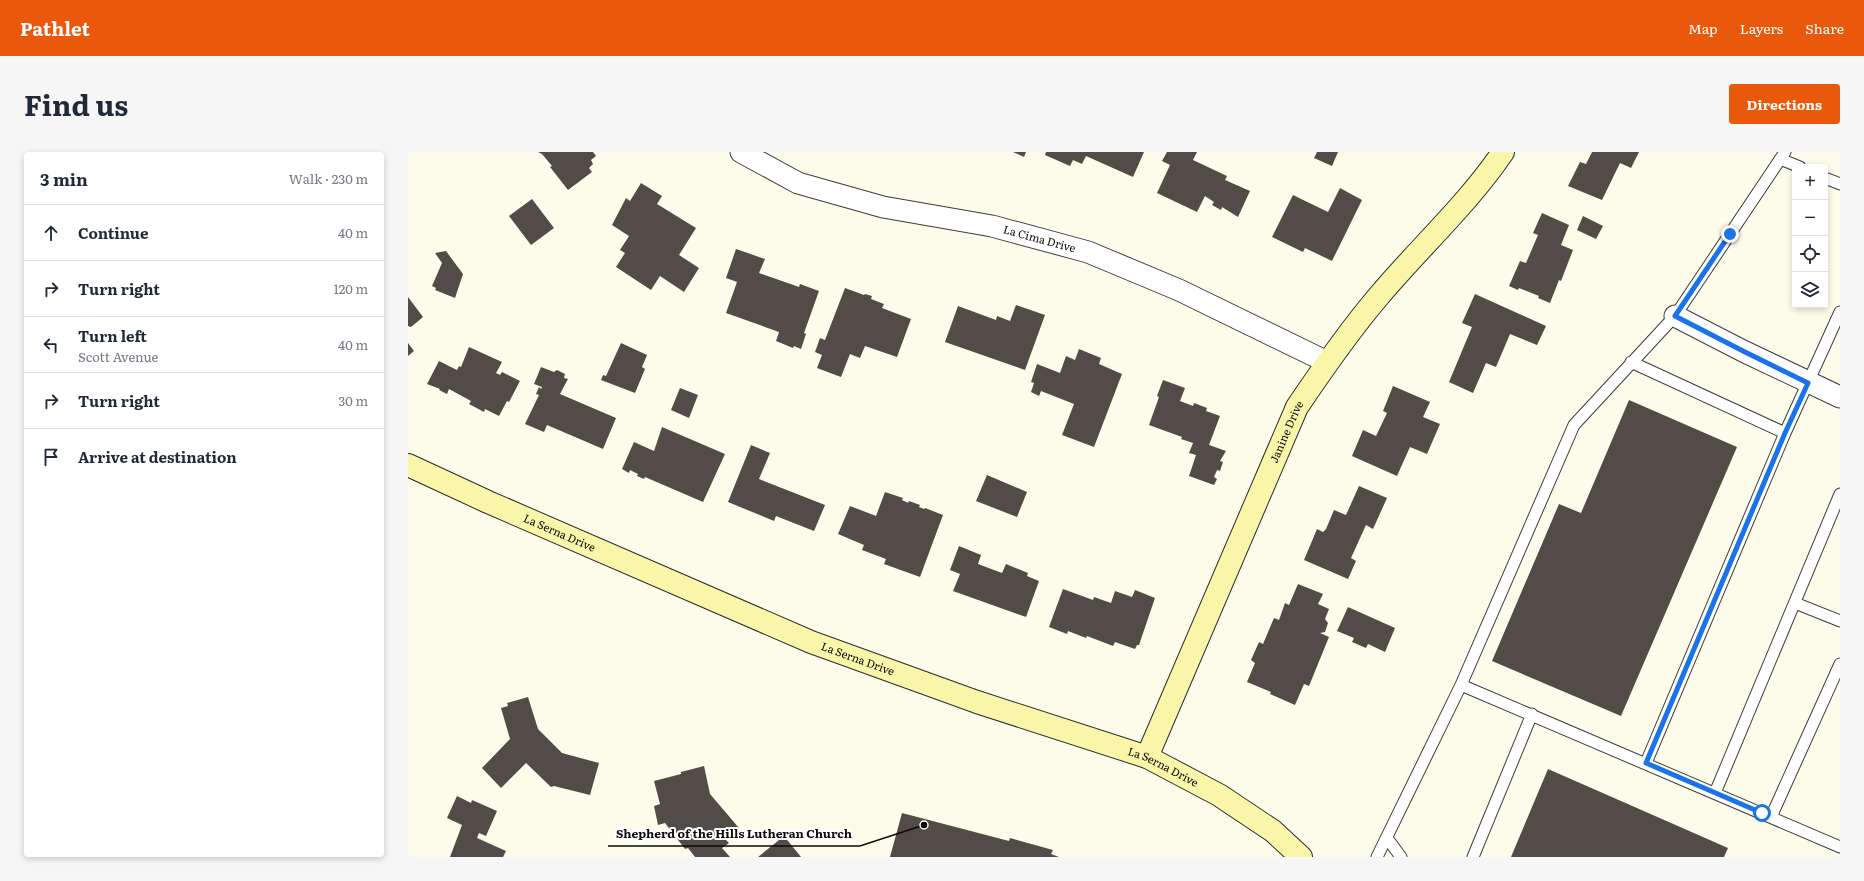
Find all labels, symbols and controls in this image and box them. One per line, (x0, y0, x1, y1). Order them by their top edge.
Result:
text: Pathlet (20, 14, 90, 42)
text: Map (1688, 18, 1718, 38)
text: Layers (1740, 18, 1783, 38)
text: Share (1805, 18, 1844, 38)
text: Find us (24, 83, 128, 125)
button: Directions (1729, 84, 1840, 124)
map controls (1792, 164, 1828, 308)
button: + (1792, 164, 1828, 200)
text: 3 min (40, 166, 88, 191)
text: Walk · 230 m (289, 169, 368, 188)
button: − (1792, 200, 1828, 236)
street label: La Cima Drive (1002, 220, 1078, 255)
text: Continue (78, 221, 148, 244)
icon: ahead (40, 222, 62, 244)
text: 40 m (338, 223, 368, 242)
route end (1721, 225, 1739, 243)
button: locate (1792, 236, 1828, 272)
button: layers (1792, 272, 1828, 308)
text: Turn right (78, 277, 160, 300)
icon: right (40, 278, 62, 300)
text: 120 m (333, 279, 368, 298)
text: Turn left (78, 324, 147, 347)
icon: left (40, 334, 62, 356)
text: 40 m (338, 335, 368, 354)
text: Scott Avenue (78, 347, 158, 366)
text: Turn right (78, 389, 160, 412)
icon: right (40, 390, 62, 412)
text: 30 m (338, 391, 368, 410)
street label: Janine Drive (1265, 396, 1307, 465)
text: Arrive at destination (78, 445, 237, 468)
icon: arrive (40, 446, 62, 468)
street label: La Serna Drive (521, 509, 599, 555)
street label: La Serna Drive (819, 637, 897, 679)
street label: La Serna Drive (1126, 742, 1202, 790)
route start (1753, 804, 1771, 822)
callout: Shepherd of the Hills Lutheran Church (608, 822, 860, 846)
text: Shepherd of the Hills Lutheran Church (616, 824, 852, 842)

